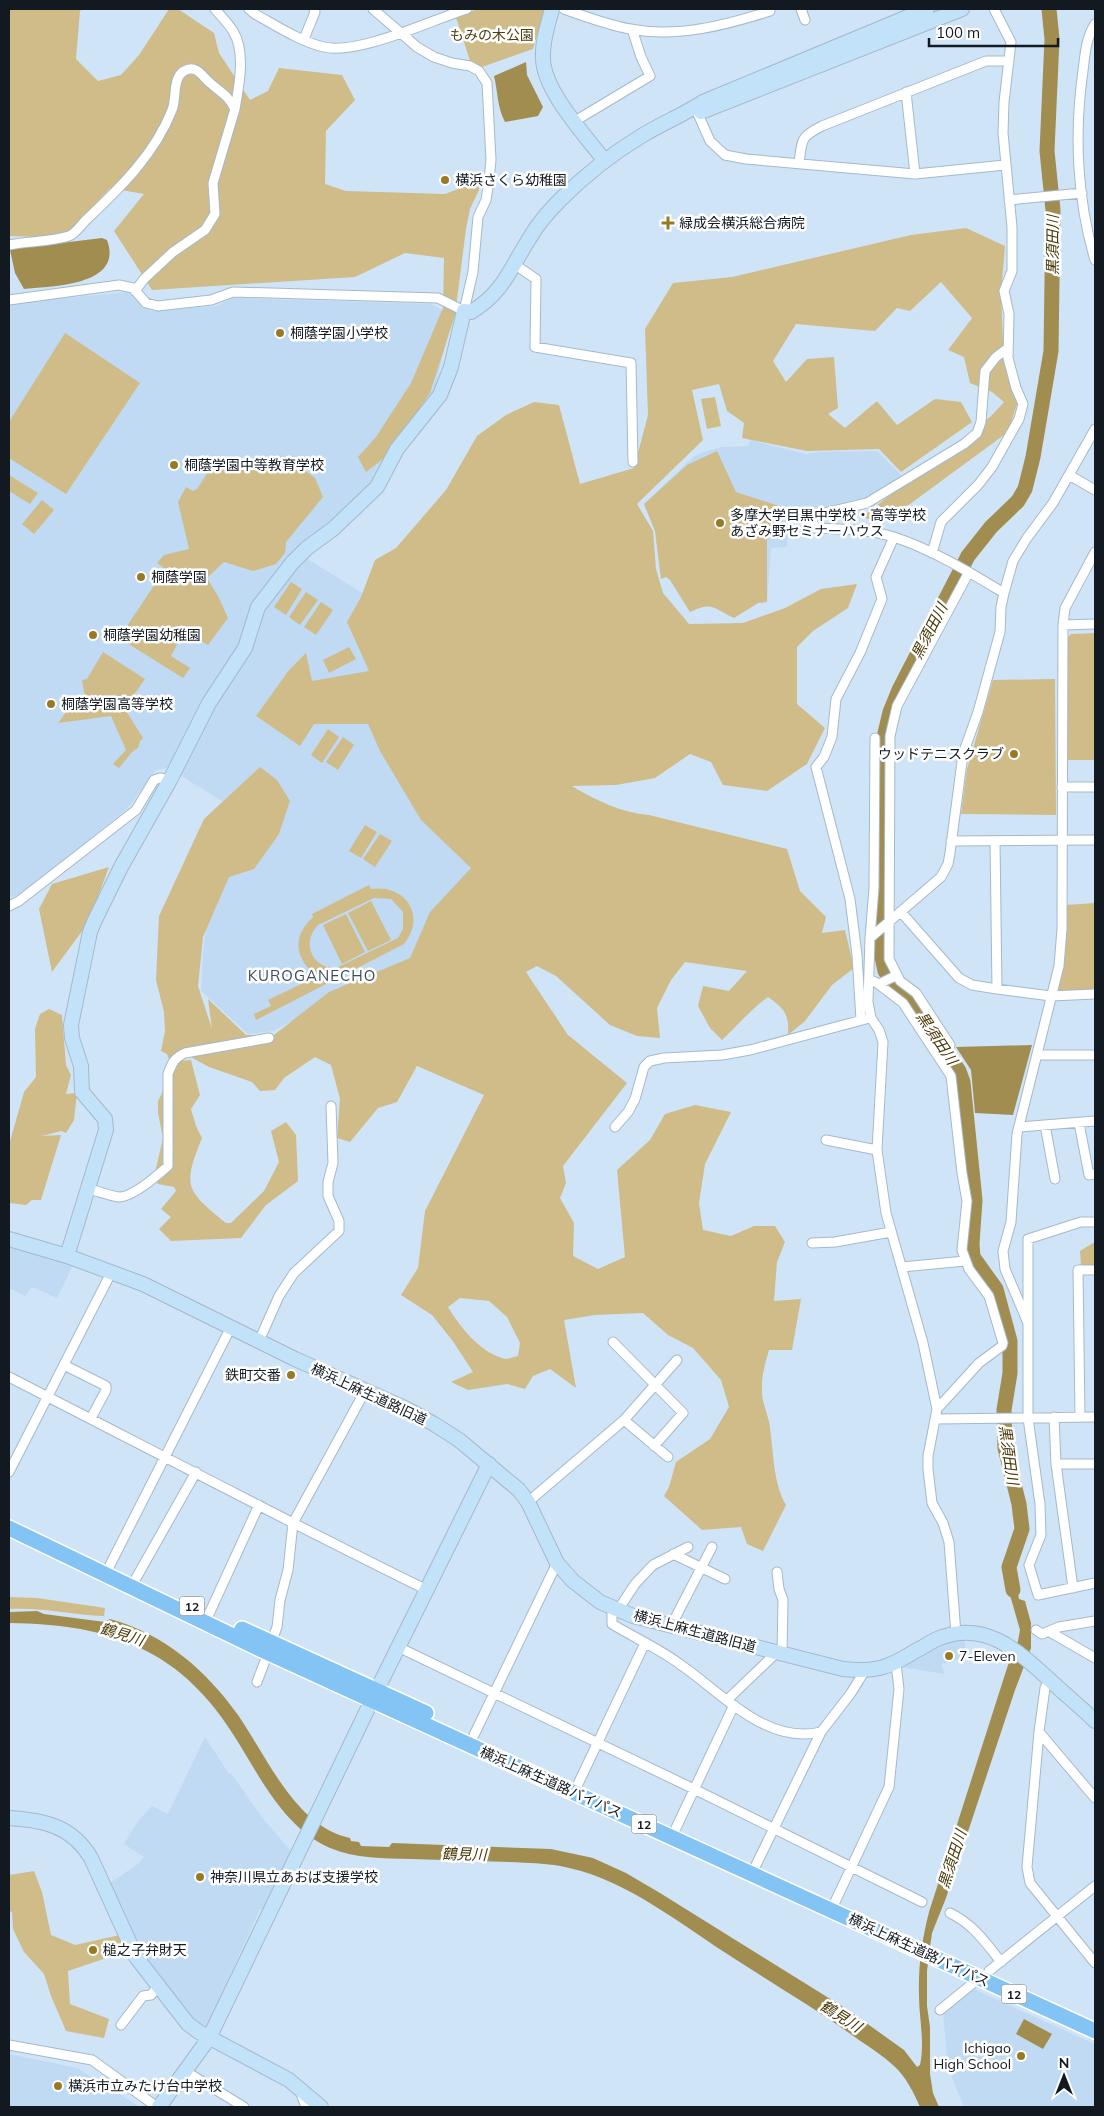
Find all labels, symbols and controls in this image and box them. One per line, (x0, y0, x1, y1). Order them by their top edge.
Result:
scale bar (929, 15, 1058, 47)
text: 100 m (936, 23, 980, 42)
park label: もみの木公園 (450, 26, 534, 44)
place label: 横浜さくら幼稚園 (455, 171, 567, 189)
marker: 横浜さくら幼稚園 (439, 174, 451, 186)
water label: 黒須田川 (1043, 213, 1062, 275)
place label: 緑成会横浜総合病院 (679, 214, 805, 232)
marker: 緑成会横浜総合病院 (661, 216, 675, 230)
place label: 桐蔭学園小学校 (290, 324, 388, 342)
marker: 桐蔭学園小学校 (274, 327, 286, 339)
place label: 桐蔭学園中等教育学校 (184, 456, 324, 474)
marker: 桐蔭学園中等教育学校 (168, 459, 180, 471)
place label: 多摩大学目黒中学校・高等学校 あざみ野セミナーハウス (730, 506, 926, 540)
marker: 多摩大学目黒中学校・高等学校 あざみ野セミナーハウス (714, 517, 726, 529)
place label: 桐蔭学園 (151, 568, 207, 586)
marker: 桐蔭学園 (135, 571, 147, 583)
water label: 黒須田川 (907, 598, 952, 662)
place label: 桐蔭学園幼稚園 (103, 626, 201, 644)
marker: 桐蔭学園幼稚園 (87, 629, 99, 641)
place label: 桐蔭学園高等学校 (61, 695, 173, 713)
marker: 桐蔭学園高等学校 (45, 698, 57, 710)
place label: ウッドテニスクラブ (878, 745, 1004, 763)
marker: ウッドテニスクラブ (1008, 748, 1020, 760)
district label: KUROGANECHO (248, 966, 376, 985)
water label: 黒須田川 (912, 1008, 963, 1070)
street label: 横浜上麻生道路旧道 (308, 1359, 430, 1429)
place label: 鉄町交番 (225, 1366, 281, 1384)
marker: 鉄町交番 (285, 1369, 297, 1381)
water label: 黒須田川 (995, 1424, 1023, 1488)
road number: 12 (180, 1596, 204, 1615)
street label: 横浜上麻生道路旧道 (632, 1606, 758, 1656)
water label: 鶴見川 (98, 1618, 148, 1650)
place label: 7-Eleven (959, 1647, 1016, 1665)
marker: 7-Eleven (943, 1650, 955, 1662)
street label: 横浜上麻生道路バイパス (477, 1743, 625, 1821)
road number: 12 (632, 1815, 656, 1834)
water label: 黒須田川 (934, 1826, 971, 1890)
water label: 鶴見川 (441, 1844, 489, 1864)
place label: 神奈川県立あおば支援学校 (210, 1868, 378, 1886)
marker: 神奈川県立あおば支援学校 (194, 1871, 206, 1883)
street label: 横浜上麻生道路バイパス (846, 1909, 992, 1991)
place label: 槌之子弁財天 (103, 1941, 187, 1959)
marker: 槌之子弁財天 (87, 1944, 99, 1956)
road number: 12 (1002, 1985, 1026, 2004)
water label: 鶴見川 (817, 1996, 867, 2037)
place label: Ichigao High School (933, 2039, 1011, 2073)
marker: Ichigao High School (1015, 2050, 1027, 2062)
north arrow (1039, 2051, 1089, 2101)
text: N (1059, 2054, 1069, 2072)
place label: 横浜市立みたけ台中学校 (68, 2077, 222, 2095)
marker: 横浜市立みたけ台中学校 (52, 2080, 64, 2092)

